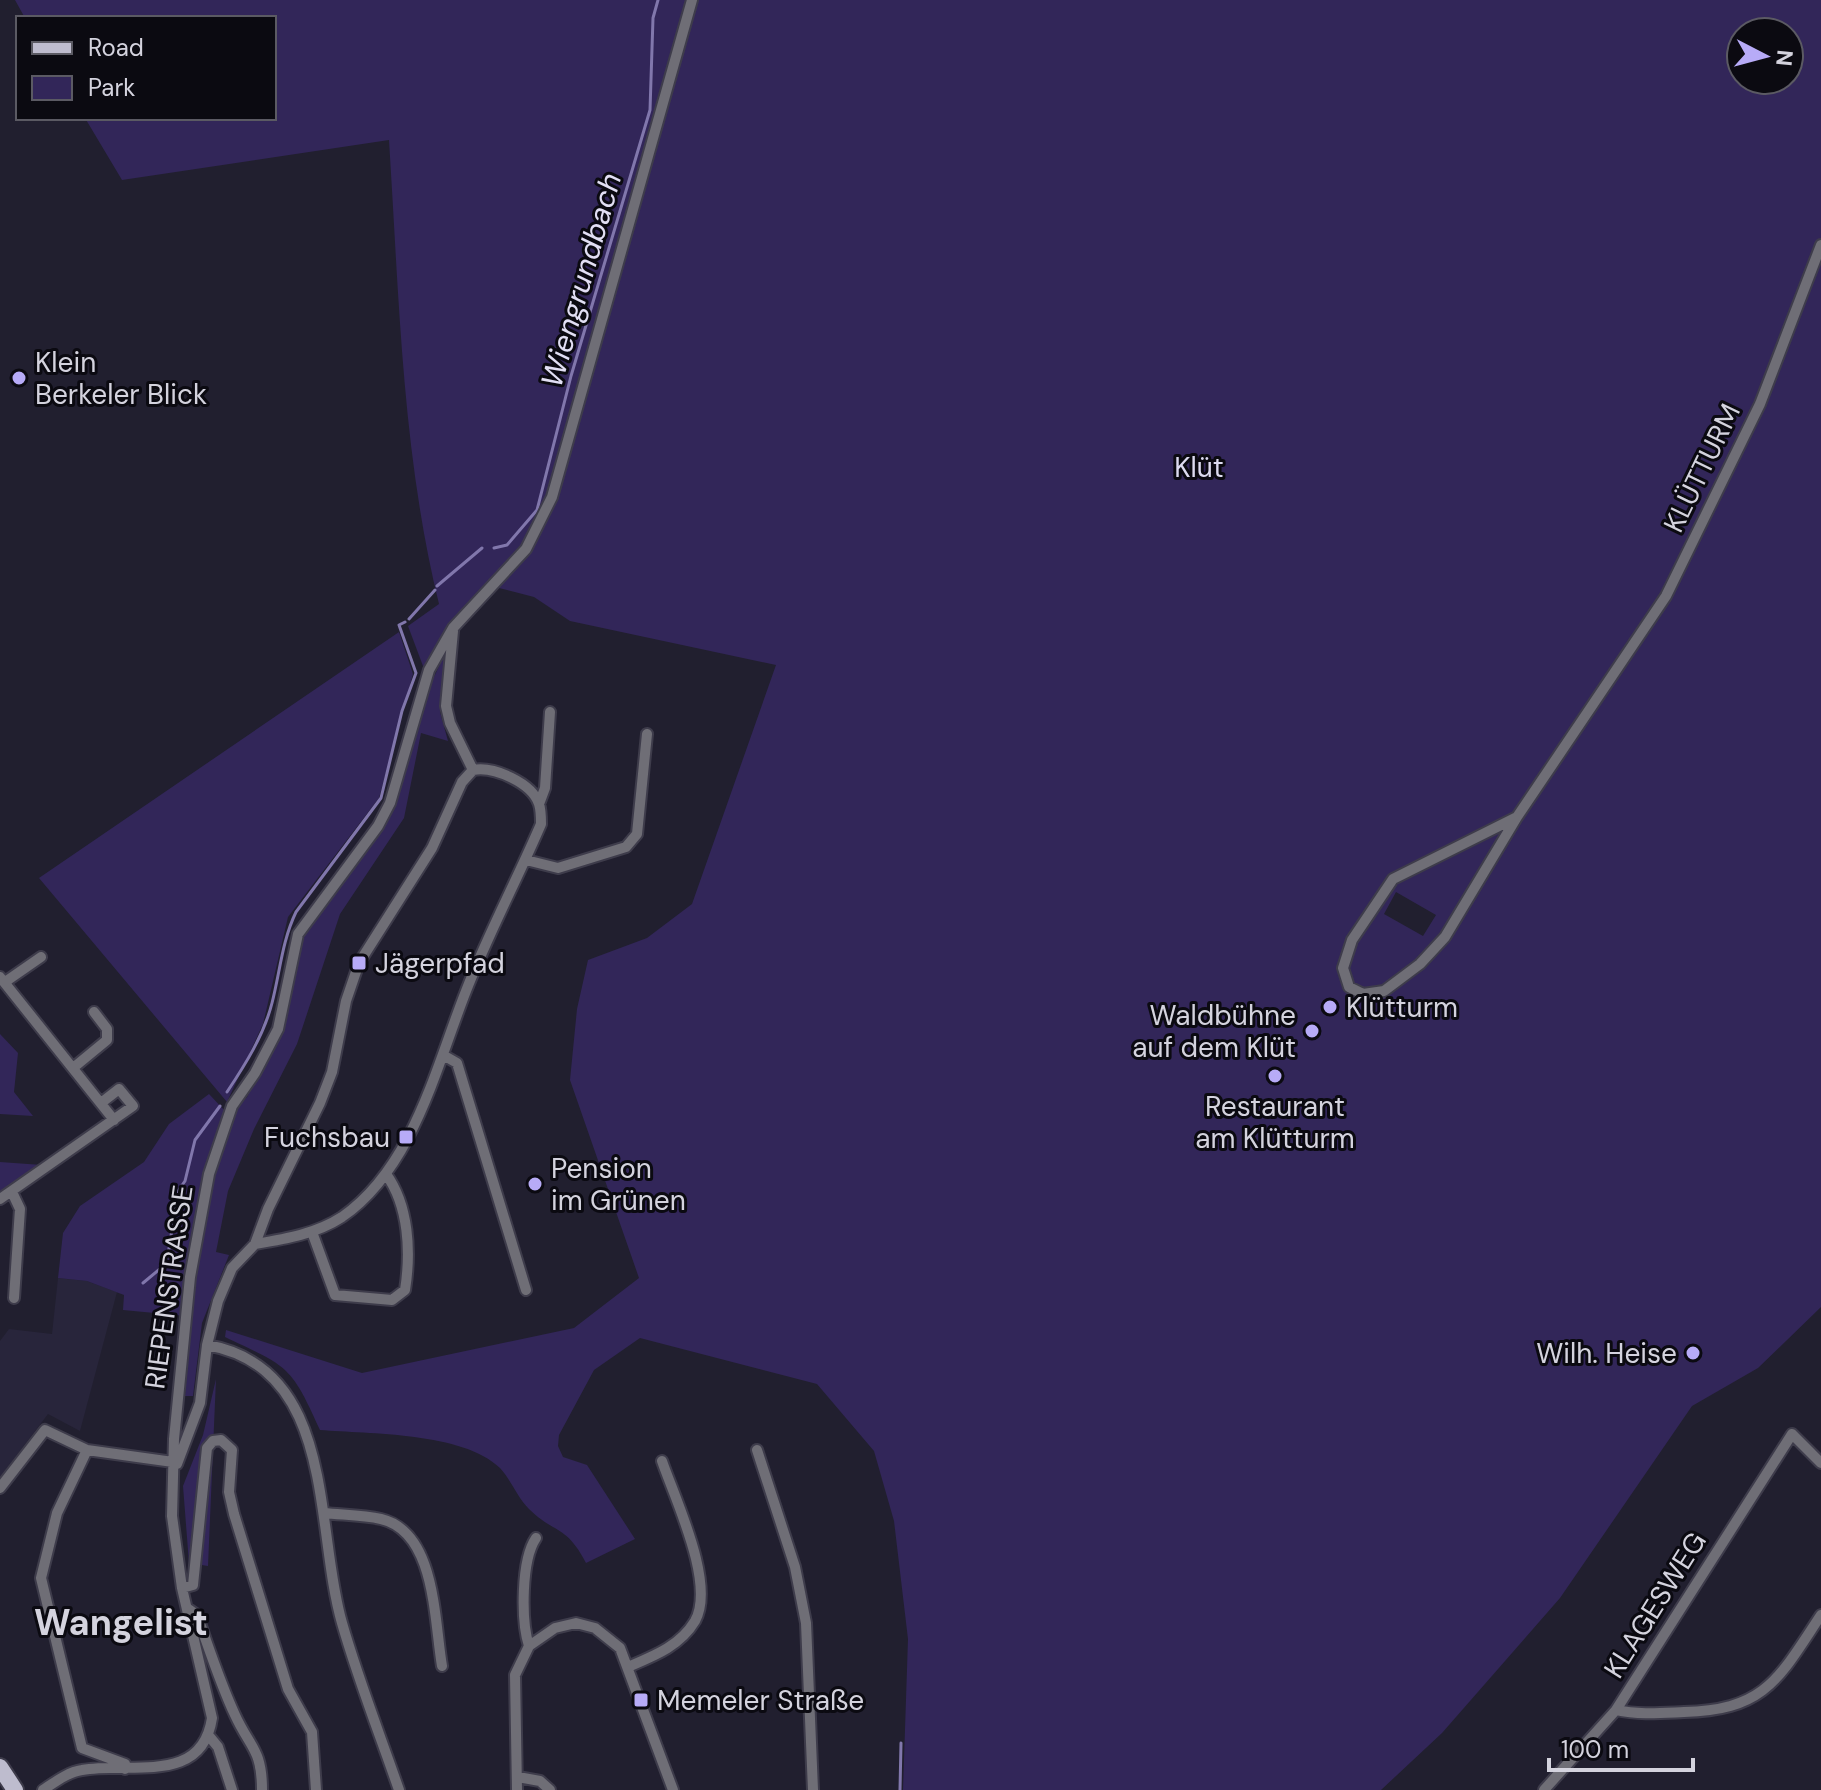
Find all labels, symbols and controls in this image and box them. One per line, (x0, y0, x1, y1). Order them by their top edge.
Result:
legend (16, 16, 276, 120)
north arrow (1725, 16, 1805, 96)
text: Road (88, 32, 144, 63)
text: N (1769, 49, 1800, 68)
text: Park (88, 72, 135, 103)
water label: Wiengrundbach (532, 168, 630, 392)
place label: Klein Berkeler Blick (35, 344, 207, 413)
marker: Klein Berkeler Blick (10, 369, 28, 387)
street label: KLÜTTURM (1655, 398, 1749, 538)
park label: Klüt (1174, 449, 1224, 486)
place label: Jägerpfad (375, 945, 505, 982)
marker: Jägerpfad (350, 954, 368, 972)
place label: Klütturm (1346, 989, 1458, 1026)
place label: Waldbühne auf dem Klüt (1132, 997, 1296, 1066)
marker: Klütturm (1321, 998, 1339, 1016)
marker: Waldbühne auf dem Klüt (1303, 1022, 1321, 1040)
marker: Restaurant am Klütturm (1266, 1067, 1284, 1085)
place label: Restaurant am Klütturm (1195, 1088, 1355, 1157)
place label: Fuchsbau (264, 1119, 390, 1156)
marker: Fuchsbau (397, 1128, 415, 1146)
place label: Pension im Grünen (551, 1150, 686, 1219)
marker: Pension im Grünen (526, 1175, 544, 1193)
street label: RIEPENSTRASSE (136, 1183, 202, 1391)
place label: Wilh. Heise (1536, 1335, 1677, 1372)
marker: Wilh. Heise (1684, 1344, 1702, 1362)
street label: KLAGESWEG (1595, 1525, 1715, 1685)
district label: Wangelist (34, 1599, 208, 1646)
place label: Memeler Straße (657, 1682, 864, 1719)
marker: Memeler Straße (632, 1691, 650, 1709)
scale bar (1549, 1722, 1693, 1772)
text: 100 m (1561, 1734, 1629, 1765)

